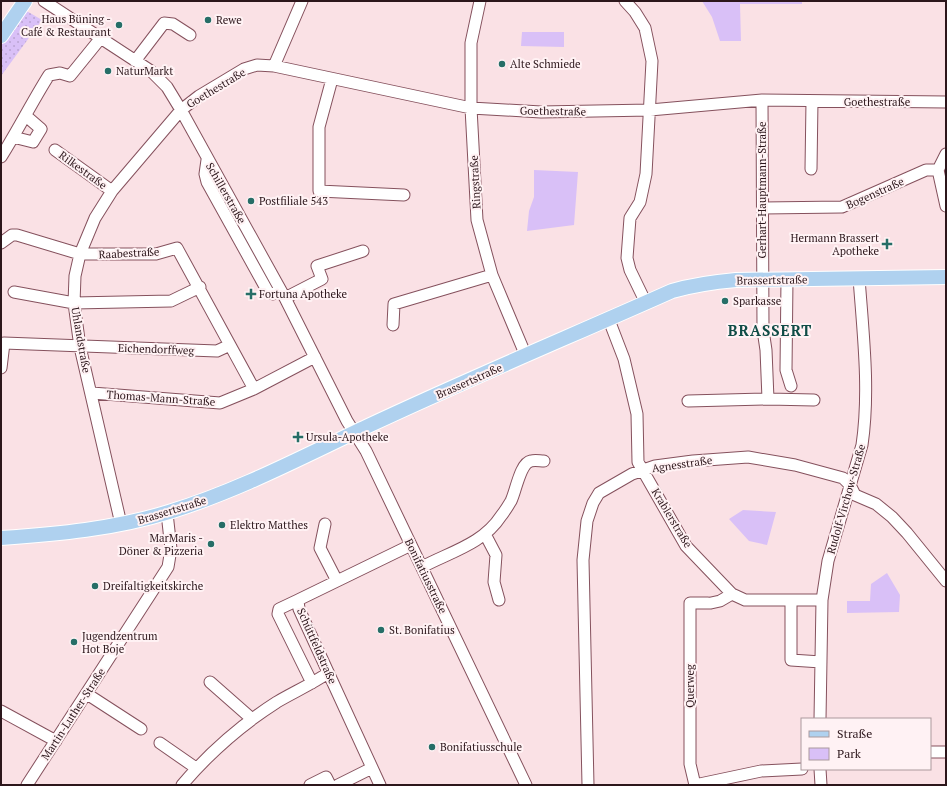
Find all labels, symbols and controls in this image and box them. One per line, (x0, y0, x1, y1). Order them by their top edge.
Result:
place label: Haus Büning - Café & Restaurant (21, 12, 111, 39)
place label: Rewe (216, 13, 242, 27)
marker: Rewe (203, 15, 213, 25)
marker: Haus Büning - Café & Restaurant (114, 20, 124, 30)
place label: Alte Schmiede (510, 57, 581, 71)
marker: Alte Schmiede (497, 59, 507, 69)
place label: NaturMarkt (116, 64, 173, 78)
street label: Goethestraße (184, 65, 248, 111)
marker: NaturMarkt (103, 66, 113, 76)
street label: Goethestraße (844, 95, 911, 109)
street label: Goethestraße (520, 103, 587, 119)
street label: Gerhart-Hauptmann-Straße (755, 121, 769, 259)
street label: Rilkestraße (56, 148, 110, 192)
street label: Ringstraße (467, 154, 483, 209)
street label: Schillerstraße (203, 160, 249, 226)
street label: Bogenstraße (844, 174, 907, 212)
place label: Postfiliale 543 (259, 194, 328, 208)
marker: Postfiliale 543 (246, 196, 256, 206)
place label: Hermann Brassert Apotheke (791, 231, 879, 258)
marker: Hermann Brassert Apotheke (882, 239, 892, 249)
street label: Raabestraße (98, 244, 160, 262)
street label: Brassertstraße (736, 272, 808, 288)
place label: Fortuna Apotheke (259, 287, 348, 301)
marker: Fortuna Apotheke (246, 289, 256, 299)
place label: Sparkasse (733, 294, 782, 308)
marker: Sparkasse (720, 296, 730, 306)
street label: Uhlandstraße (68, 306, 94, 374)
district label: BRASSERT (728, 320, 812, 340)
street label: Eichendorffweg (118, 341, 195, 357)
street label: Brassertstraße (434, 360, 505, 402)
street label: Thomas-Mann-Straße (106, 387, 216, 409)
place label: Ursula-Apotheke (306, 430, 389, 444)
marker: Ursula-Apotheke (293, 432, 303, 442)
street label: Rudolf-Virchow-Straße (824, 442, 869, 556)
street label: Agnesstraße (651, 453, 714, 475)
street label: Krablerstraße (649, 486, 696, 551)
street label: Brassertstraße (136, 493, 208, 527)
place label: Elektro Matthes (230, 518, 308, 532)
marker: Elektro Matthes (217, 520, 227, 530)
place label: MarMaris - Döner & Pizzeria (119, 531, 203, 558)
street label: Bonifatiusstraße (402, 536, 450, 616)
marker: MarMaris - Döner & Pizzeria (206, 539, 216, 549)
place label: Dreifaltigkeitskirche (103, 579, 204, 593)
marker: Dreifaltigkeitskirche (90, 581, 100, 591)
street label: Schüttfeldstraße (294, 606, 340, 687)
place label: St. Bonifatius (389, 623, 455, 637)
marker: St. Bonifatius (376, 625, 386, 635)
place label: Jugendzentrum Hot Boje (82, 629, 158, 656)
marker: Jugendzentrum Hot Boje (69, 637, 79, 647)
street label: Querweg (683, 664, 697, 708)
street label: Martin-Luther-Straße (38, 665, 108, 763)
legend (801, 718, 931, 770)
text: Straße (837, 726, 872, 741)
place label: Bonifatiusschule (440, 740, 522, 754)
marker: Bonifatiusschule (427, 742, 437, 752)
text: Park (837, 746, 862, 761)

